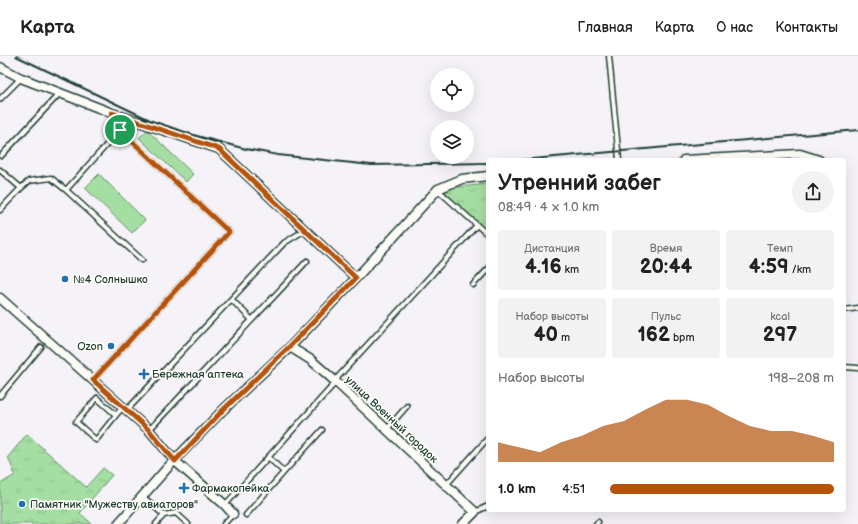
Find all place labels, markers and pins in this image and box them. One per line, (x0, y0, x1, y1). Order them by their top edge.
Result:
pin (103, 113, 137, 147)
place label: №4 Солнышко (73, 273, 148, 286)
marker: №4 Солнышко (60, 274, 70, 284)
place label: Ozon (77, 340, 103, 353)
marker: Ozon (106, 341, 116, 351)
place label: Бережная аптека (152, 368, 244, 381)
marker: Бережная аптека (139, 369, 149, 379)
place label: Фармакопейка (192, 482, 270, 495)
marker: Фармакопейка (179, 483, 189, 493)
place label: Памятник "Мужеству авиаторов" (30, 498, 198, 511)
marker: Памятник "Мужеству авиаторов" (17, 499, 27, 509)

